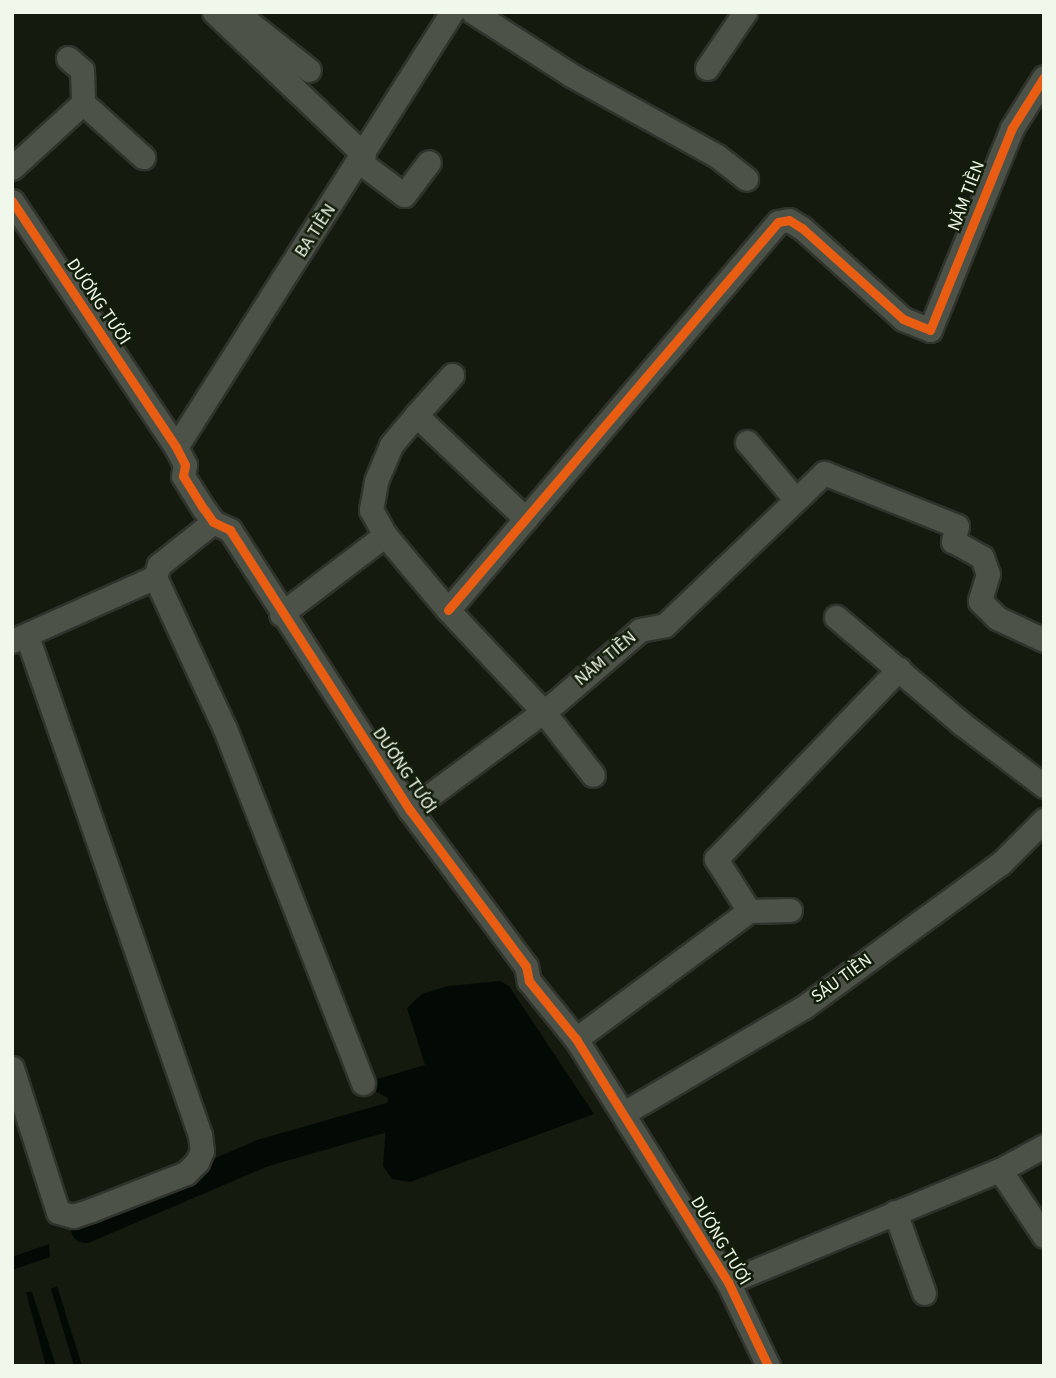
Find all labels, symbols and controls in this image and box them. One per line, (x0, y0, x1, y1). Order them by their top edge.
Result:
street label: NĂM TIỀN (944, 158, 990, 234)
street label: BA TIỀN (291, 200, 341, 262)
street label: DƯƠNG TƯƠI (61, 255, 135, 349)
street label: NĂM TIỀN (571, 627, 641, 691)
street label: DƯƠNG TƯƠI (367, 724, 441, 818)
street label: SÁU TIỀN (807, 950, 877, 1008)
street label: DƯƠNG TƯƠI (685, 1193, 755, 1289)

